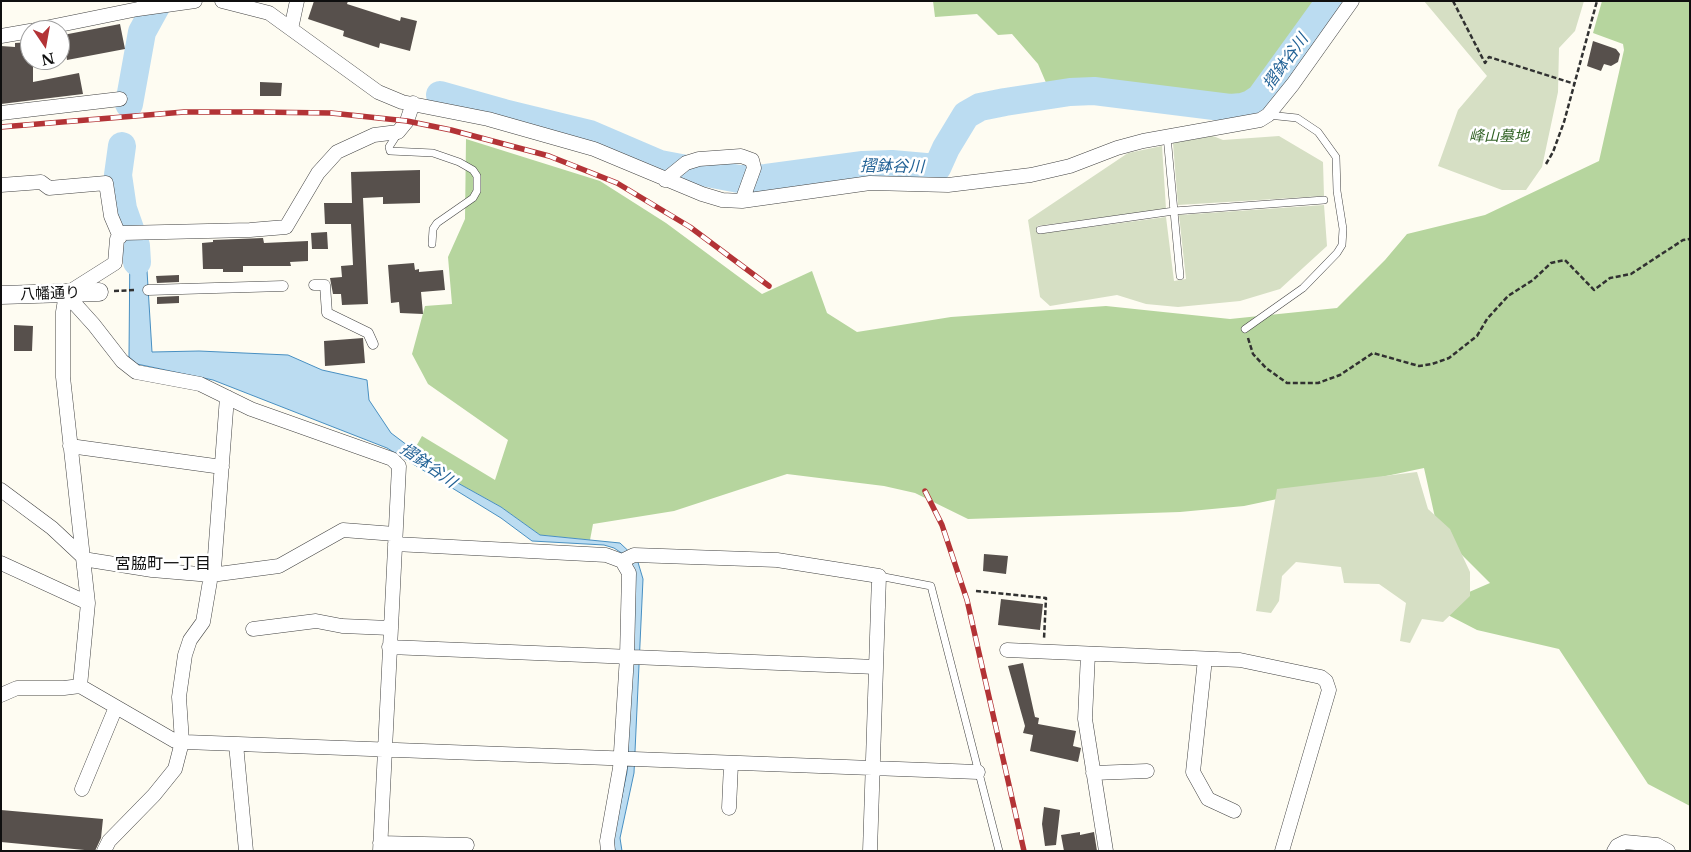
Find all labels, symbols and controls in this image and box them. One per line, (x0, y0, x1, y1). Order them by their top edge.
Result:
north arrow (20, 20, 70, 70)
water label: 摺鉢谷川 (1259, 30, 1313, 94)
text: N (40, 49, 56, 69)
park label: 峰山墓地 (1469, 128, 1529, 146)
water label: 摺鉢谷川 (860, 157, 924, 177)
street label: 八幡通り (20, 284, 80, 304)
water label: 摺鉢谷川 (396, 440, 460, 492)
district label: 宮脇町一丁目 (115, 554, 211, 574)

